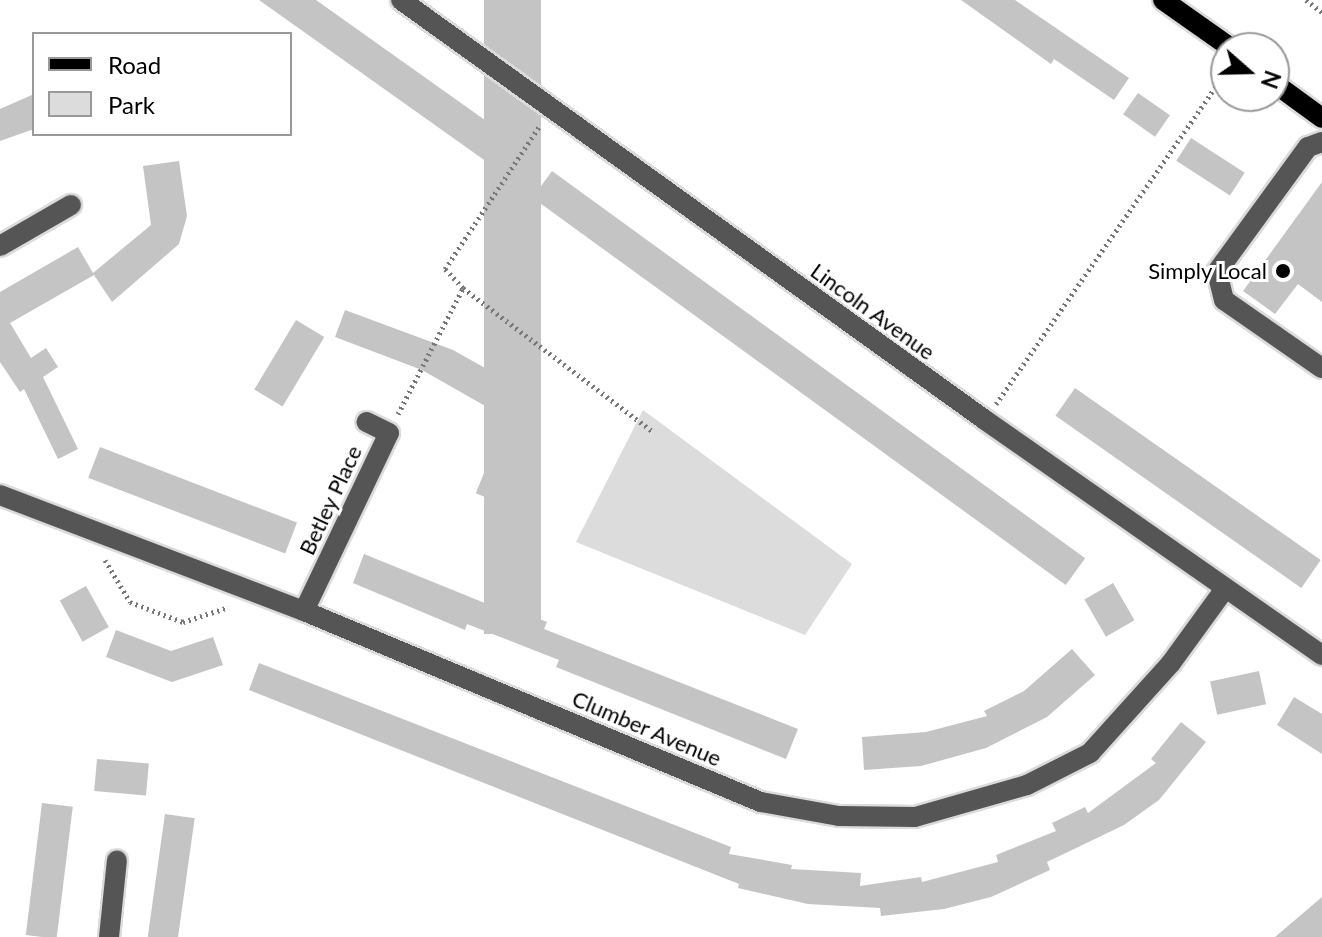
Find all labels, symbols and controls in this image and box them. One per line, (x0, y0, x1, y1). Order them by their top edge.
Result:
legend (32, 32, 292, 136)
north arrow (1210, 32, 1290, 112)
text: Road (108, 50, 161, 79)
text: N (1256, 67, 1287, 92)
text: Park (108, 90, 155, 119)
street label: Lincoln Avenue (806, 257, 940, 365)
place label: Simply Local (1148, 258, 1267, 284)
marker: Simply Local (1274, 262, 1292, 280)
street label: Betley Place (293, 441, 367, 559)
street label: Clumber Avenue (568, 684, 726, 772)

